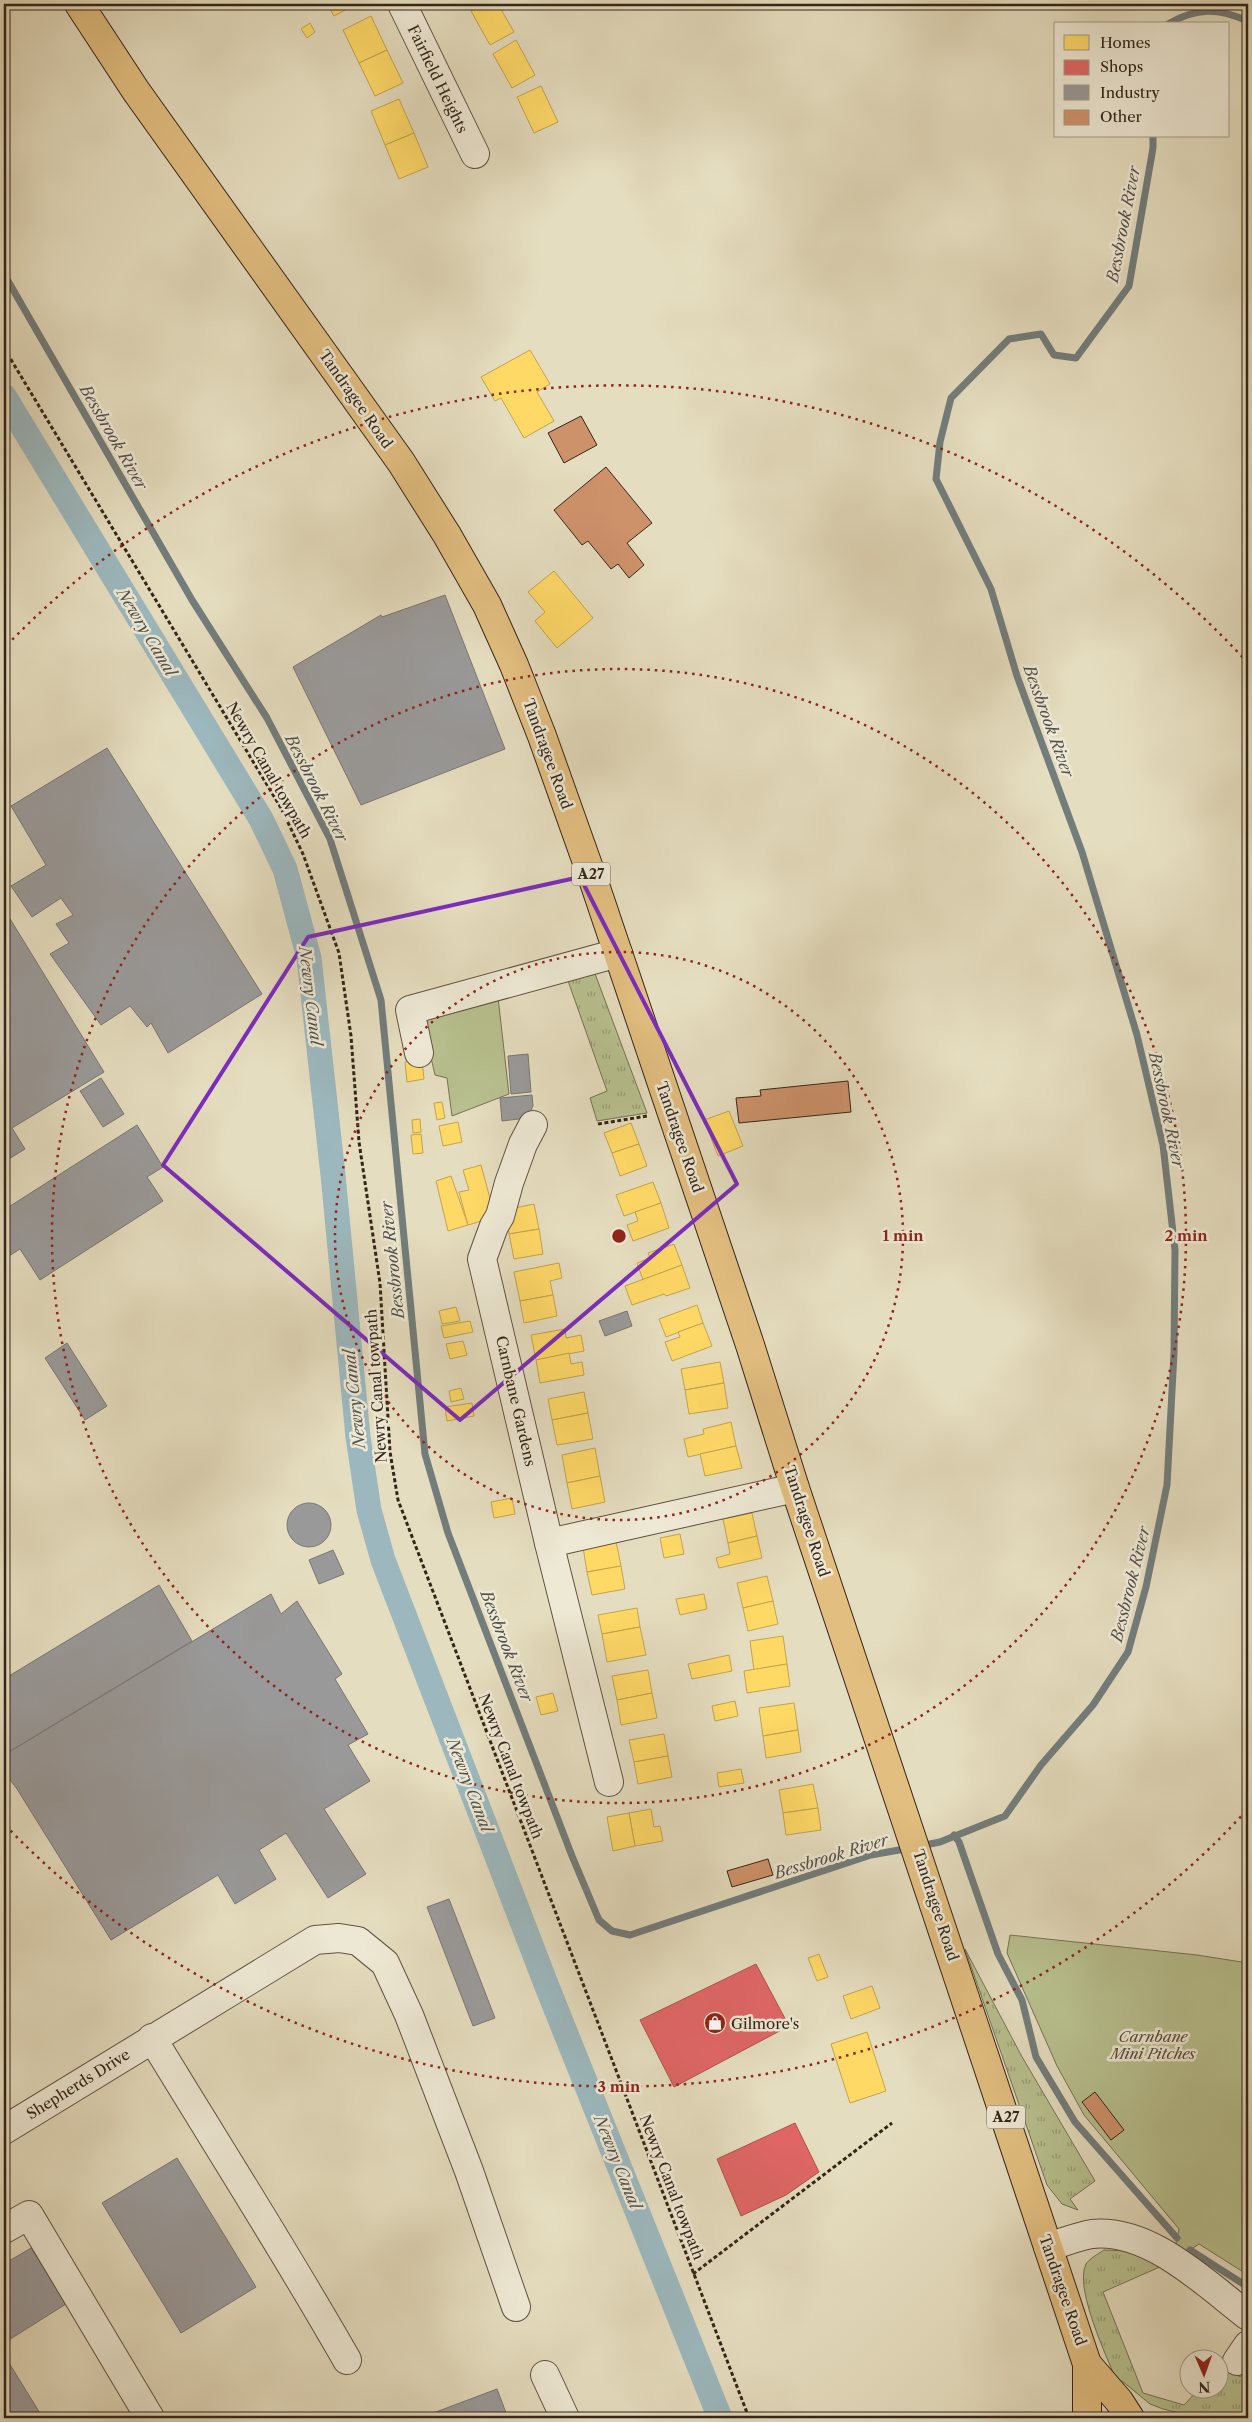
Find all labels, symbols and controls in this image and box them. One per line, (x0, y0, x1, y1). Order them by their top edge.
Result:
street label: Fairfield Heights (404, 22, 472, 136)
legend (1054, 22, 1230, 138)
text: Homes (1100, 33, 1151, 52)
text: Shops (1100, 57, 1143, 76)
text: Industry (1100, 83, 1160, 102)
text: Other (1100, 107, 1143, 126)
water label: Bessbrook River (1102, 163, 1144, 286)
street label: Tandragee Road (315, 346, 397, 452)
water label: Bessbrook River (75, 379, 153, 495)
water label: Newry Canal (112, 582, 182, 681)
water label: Bessbrook River (1019, 660, 1079, 781)
street label: Tandragee Road (519, 696, 577, 812)
street label: Newry Canal towpath (222, 698, 316, 842)
water label: Bessbrook River (280, 729, 353, 847)
road number: A27 (572, 862, 610, 886)
water label: Newry Canal (295, 943, 327, 1049)
water label: Bessbrook River (1145, 1048, 1189, 1171)
street label: Tandragee Road (652, 1079, 708, 1195)
water label: Bessbrook River (376, 1199, 408, 1322)
text: 1 min (882, 1226, 924, 1245)
text: 2 min (1164, 1226, 1208, 1245)
centre of rings (610, 1227, 628, 1245)
street label: Newry Canal towpath (361, 1308, 391, 1464)
street label: Carnbane Gardens (492, 1334, 540, 1468)
water label: Newry Canal (339, 1347, 369, 1452)
street label: Tandragee Road (780, 1463, 834, 1579)
water label: Bessbrook River (1106, 1523, 1154, 1646)
water label: Bessbrook River (476, 1585, 538, 1706)
street label: Newry Canal towpath (474, 1691, 548, 1842)
water label: Newry Canal (442, 1733, 498, 1837)
water label: Bessbrook River (770, 1829, 892, 1883)
street label: Tandragee Road (909, 1847, 963, 1963)
shop icon: Gilmore's (703, 2011, 727, 2035)
place label: Gilmore's (731, 2014, 799, 2033)
park label: Carnbane Mini Pitches (1108, 2027, 1196, 2063)
street label: Shepherds Drive (23, 2045, 133, 2123)
text: 3 min (598, 2077, 641, 2096)
road number: A27 (987, 2106, 1025, 2128)
water label: Newry Canal (589, 2110, 647, 2214)
street label: Newry Canal towpath (635, 2112, 709, 2263)
street label: Tandragee Road (1035, 2232, 1091, 2348)
north arrow (1180, 2350, 1230, 2400)
text: N (1198, 2378, 1211, 2396)

